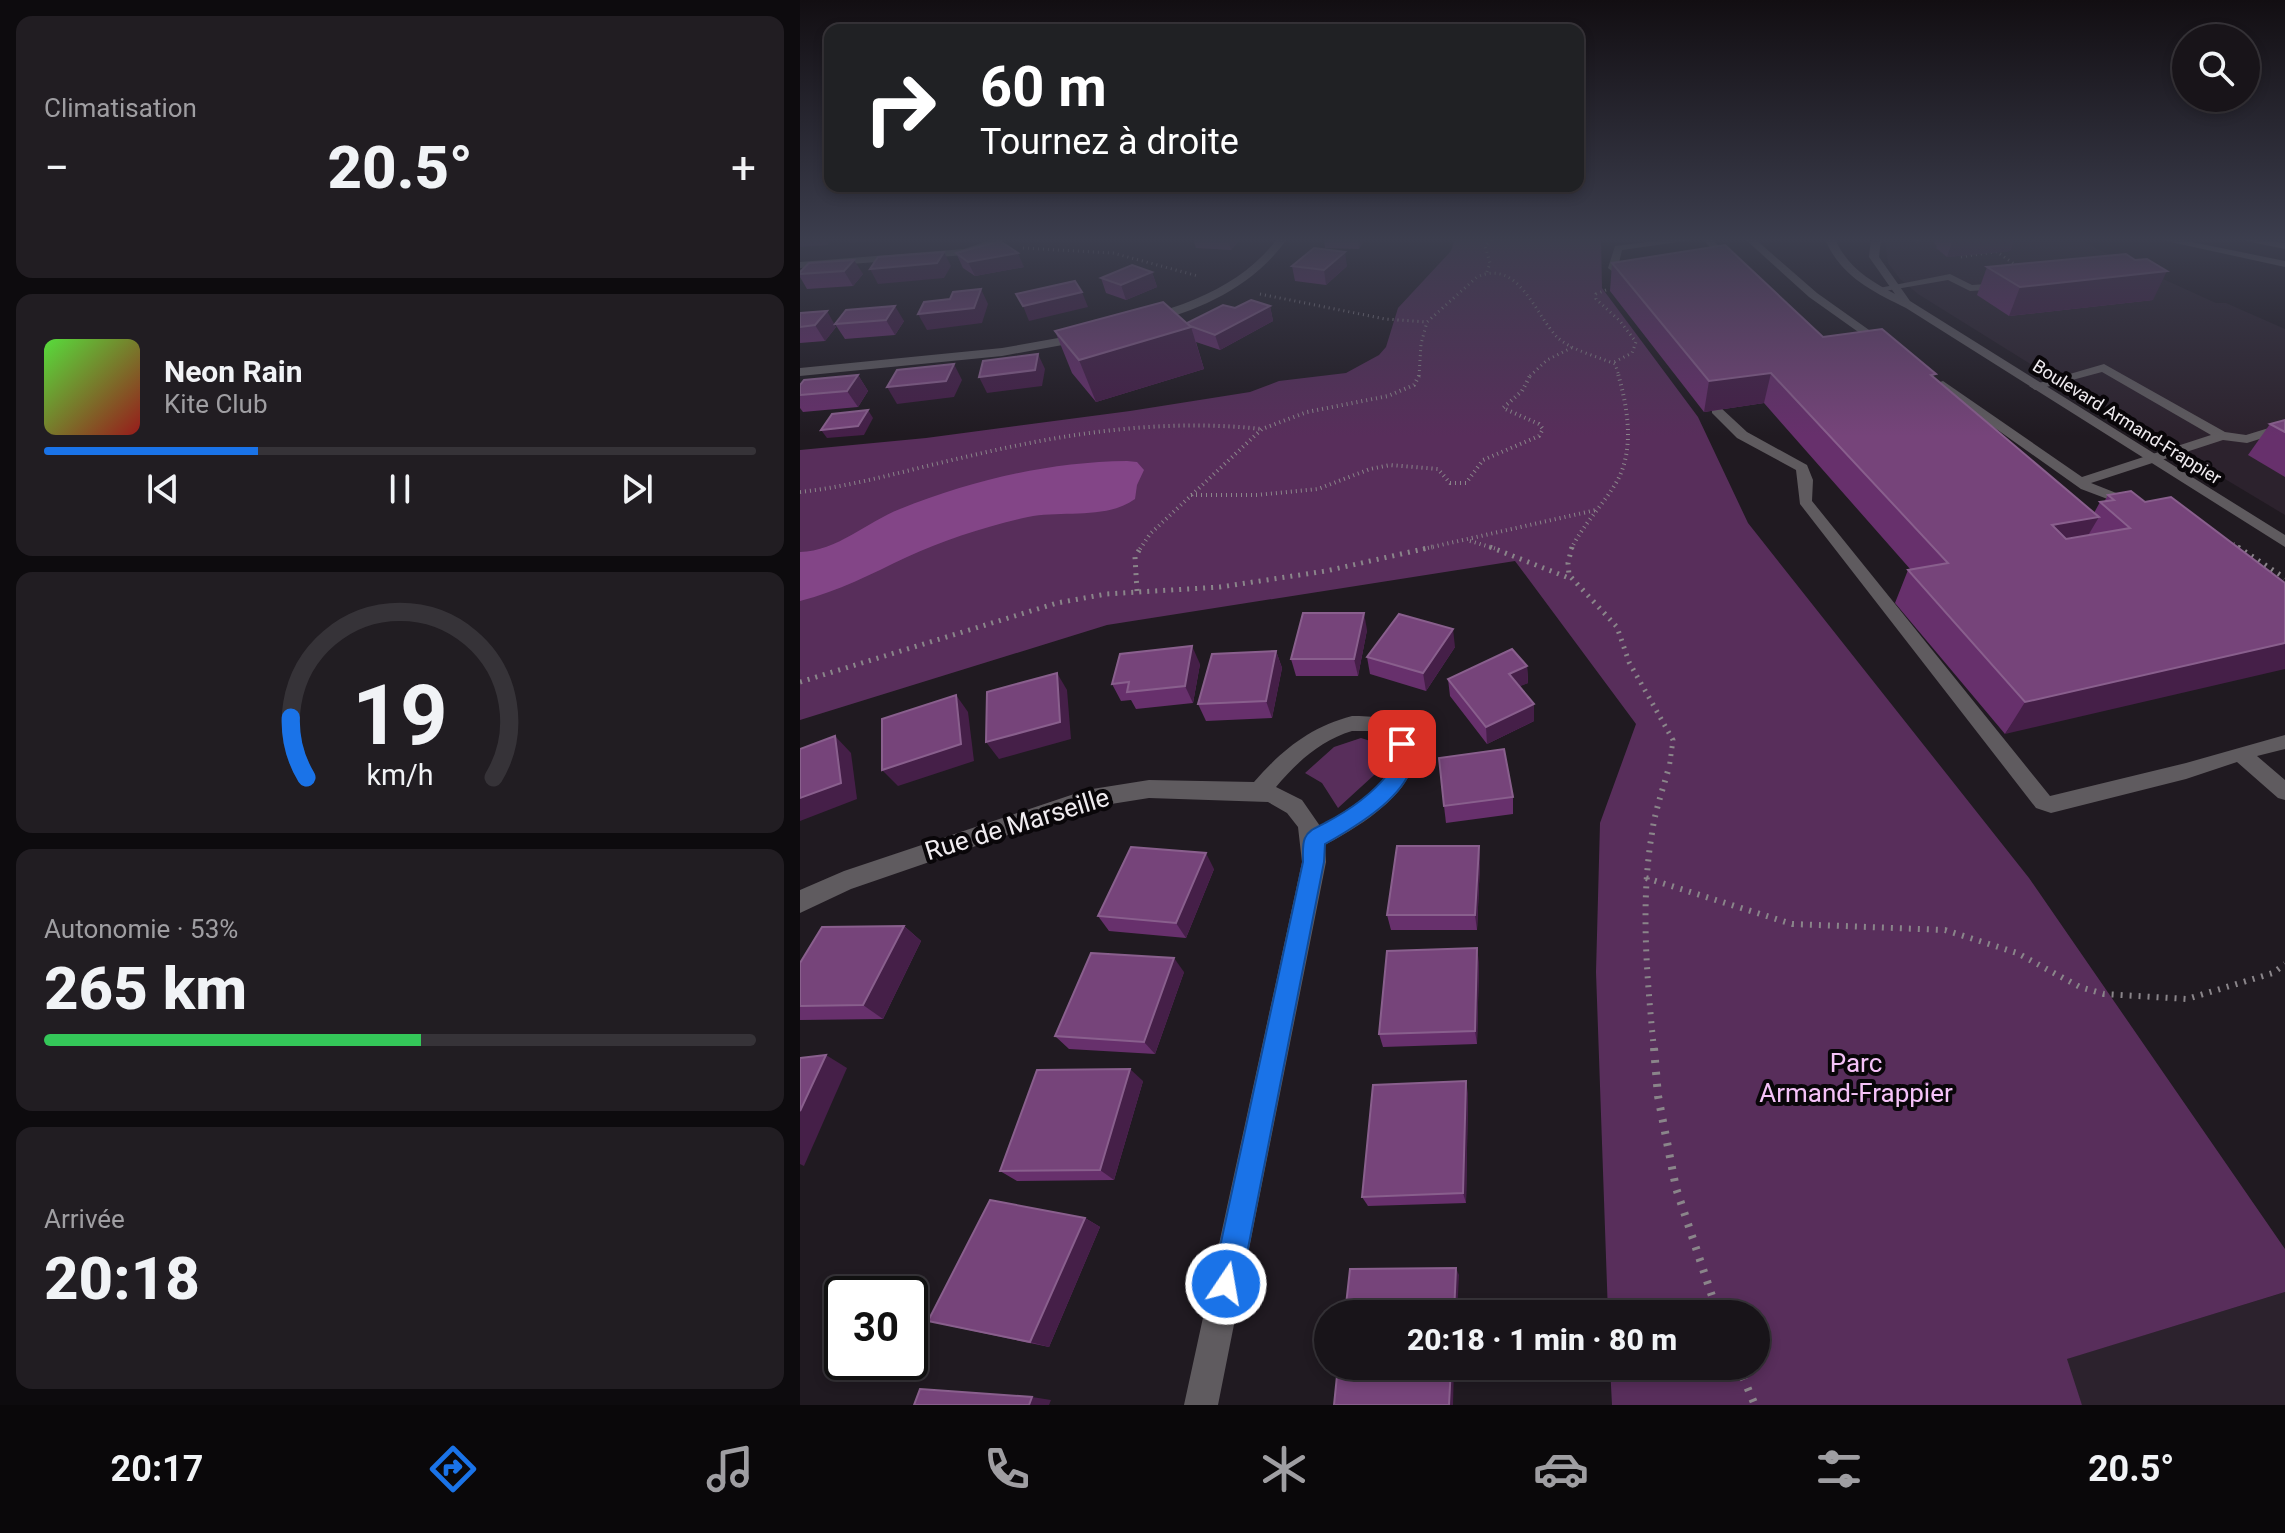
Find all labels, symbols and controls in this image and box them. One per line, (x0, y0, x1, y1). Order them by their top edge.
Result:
map controls (2172, 24, 2260, 112)
button: search (2172, 24, 2260, 112)
text: 60 m (980, 54, 1107, 120)
icon: right (848, 56, 952, 160)
text: Climatisation (44, 93, 197, 123)
text: Tournez à droite (980, 121, 1239, 163)
text: 20.5° (328, 132, 473, 203)
text: − (44, 142, 69, 194)
text: + (731, 142, 756, 194)
text: Neon Rain (164, 354, 303, 389)
street label: Boulevard Armand-Frappier (2029, 355, 2225, 488)
text: Kite Club (164, 389, 268, 419)
icon: previous (141, 467, 185, 511)
icon: pause (378, 467, 422, 511)
icon: next (615, 467, 659, 511)
text: 19 (352, 667, 448, 764)
pin (1368, 710, 1436, 778)
icon: arrive (1380, 722, 1424, 766)
text: km/h (366, 759, 434, 793)
street label: Rue de Marseille (921, 782, 1113, 866)
text: Autonomie · 53% (44, 914, 238, 944)
text: 265 km (44, 953, 247, 1024)
park label: Parc Armand-Frappier (1759, 1048, 1953, 1108)
text: Arrivée (44, 1204, 125, 1234)
position arrow (1184, 1242, 1268, 1326)
text: 20:18 (44, 1243, 200, 1314)
speed limit sign: 30 (824, 1276, 928, 1380)
text: 20:18 · 1 min · 80 m (1407, 1322, 1677, 1357)
icon: directions (425, 1441, 481, 1497)
icon: music (702, 1441, 758, 1497)
icon: phone (979, 1441, 1035, 1497)
icon: climate (1256, 1441, 1312, 1497)
icon: car (1533, 1441, 1589, 1497)
icon: filters (1811, 1441, 1867, 1497)
text: 20:17 (111, 1448, 203, 1490)
text: 20.5° (2088, 1448, 2174, 1490)

